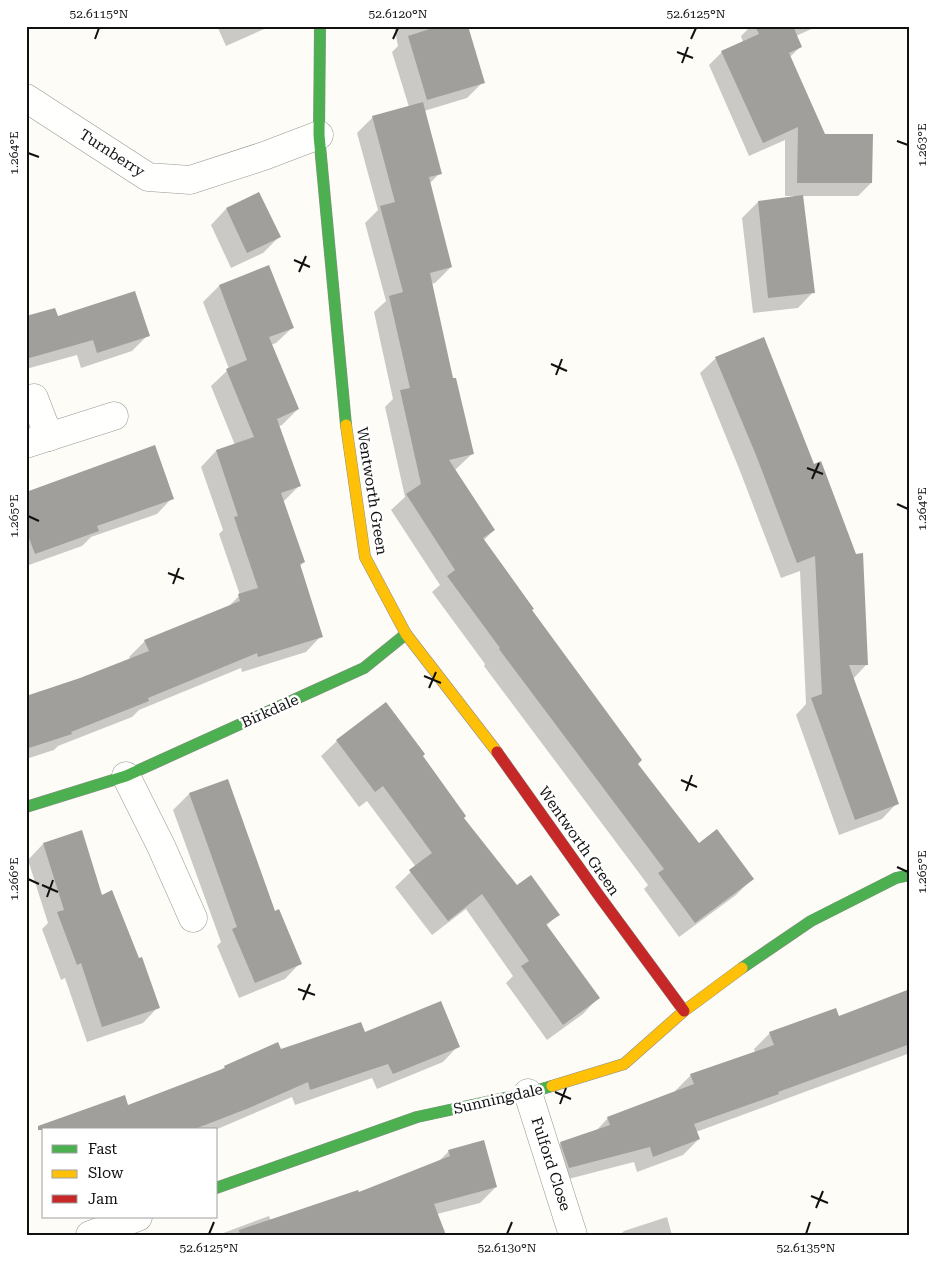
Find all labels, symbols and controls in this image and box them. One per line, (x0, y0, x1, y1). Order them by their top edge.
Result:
text: 52.6115°N (70, 7, 129, 21)
text: 52.6120°N (369, 7, 428, 21)
text: 52.6125°N (667, 7, 726, 21)
text: 1.263°E (915, 123, 929, 167)
street label: Turnberry (76, 125, 148, 181)
text: 1.264°E (7, 131, 21, 175)
street label: Wentworth Green (353, 426, 391, 556)
text: 1.264°E (915, 487, 929, 531)
text: 1.265°E (7, 494, 21, 538)
street label: Birkdale (239, 690, 301, 732)
street label: Wentworth Green (535, 783, 624, 899)
text: 1.265°E (915, 850, 929, 894)
text: 1.266°E (7, 857, 21, 901)
street label: Sunningdale (452, 1080, 544, 1118)
street label: Fulford Close (527, 1115, 575, 1213)
legend (42, 1128, 218, 1218)
text: Fast (88, 1140, 118, 1158)
text: Slow (88, 1164, 124, 1182)
text: Jam (88, 1190, 118, 1208)
text: 52.6125°N (180, 1241, 239, 1255)
text: 52.6130°N (478, 1241, 537, 1255)
text: 52.6135°N (777, 1241, 836, 1255)

